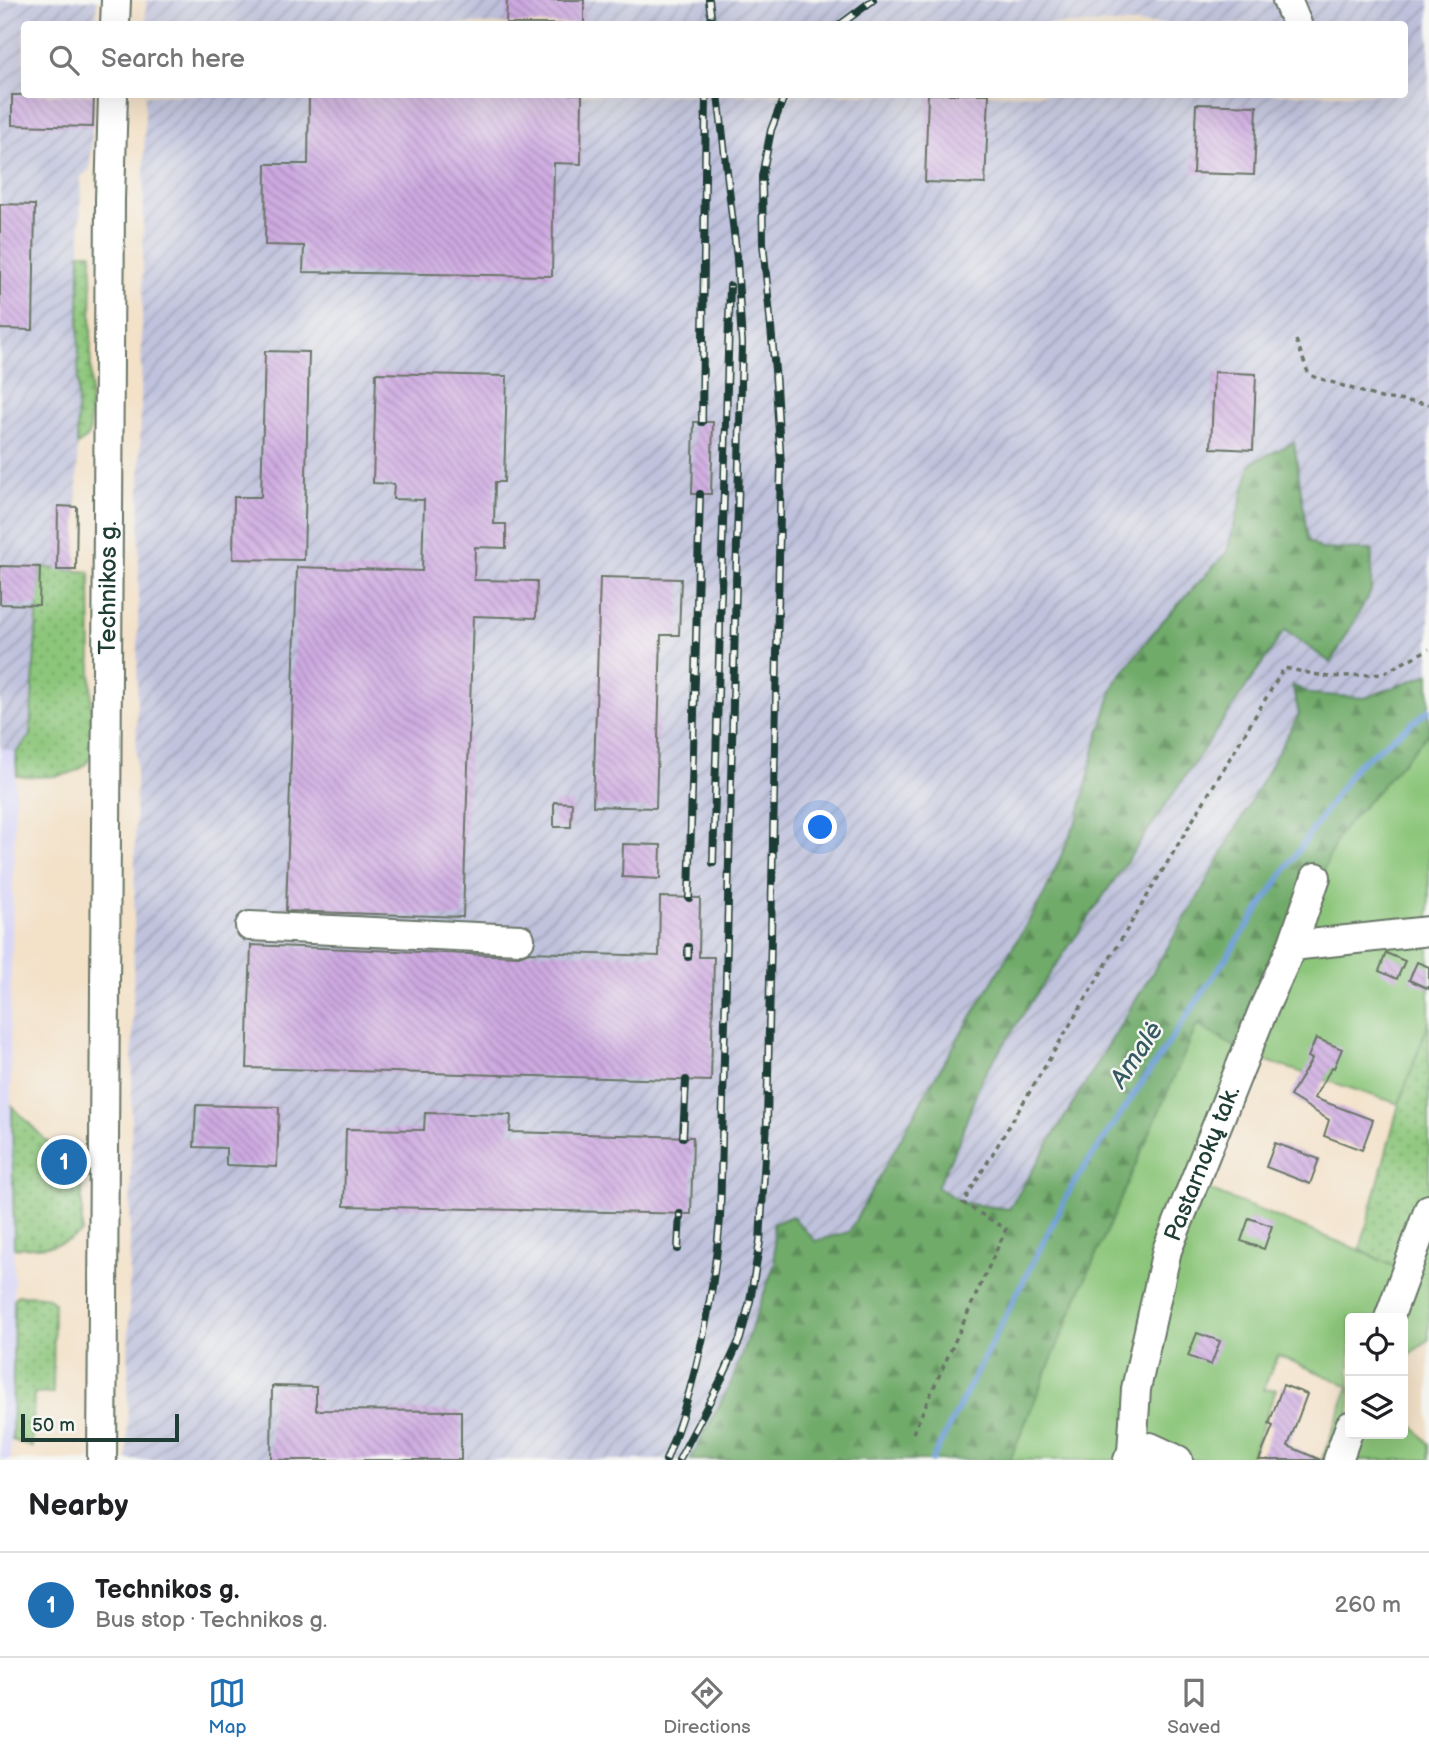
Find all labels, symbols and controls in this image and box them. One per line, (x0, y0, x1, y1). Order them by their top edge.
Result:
search box (21, 21, 1408, 98)
icon: search (45, 41, 83, 79)
text: Search here (101, 44, 245, 75)
street label: Technikos g. (93, 521, 122, 655)
your location (803, 810, 837, 844)
water label: Amalė (1103, 1016, 1170, 1096)
street label: Pastarnokų tak. (1158, 1081, 1246, 1245)
pin: 1 (41, 1136, 87, 1188)
map controls (1345, 1313, 1408, 1439)
button: locate (1345, 1313, 1408, 1376)
button: layers (1345, 1376, 1408, 1439)
scale bar (21, 1411, 178, 1443)
text: 50 m (32, 1414, 75, 1437)
text: Nearby (28, 1488, 128, 1524)
text: Technikos g. (95, 1575, 239, 1606)
text: 1 (46, 1591, 56, 1619)
text: 260 m (1335, 1591, 1401, 1619)
text: Bus stop · Technikos g. (95, 1606, 327, 1634)
tab: Map (208, 1674, 247, 1739)
tab: Directions (663, 1674, 751, 1739)
tab: Saved (1167, 1674, 1221, 1739)

